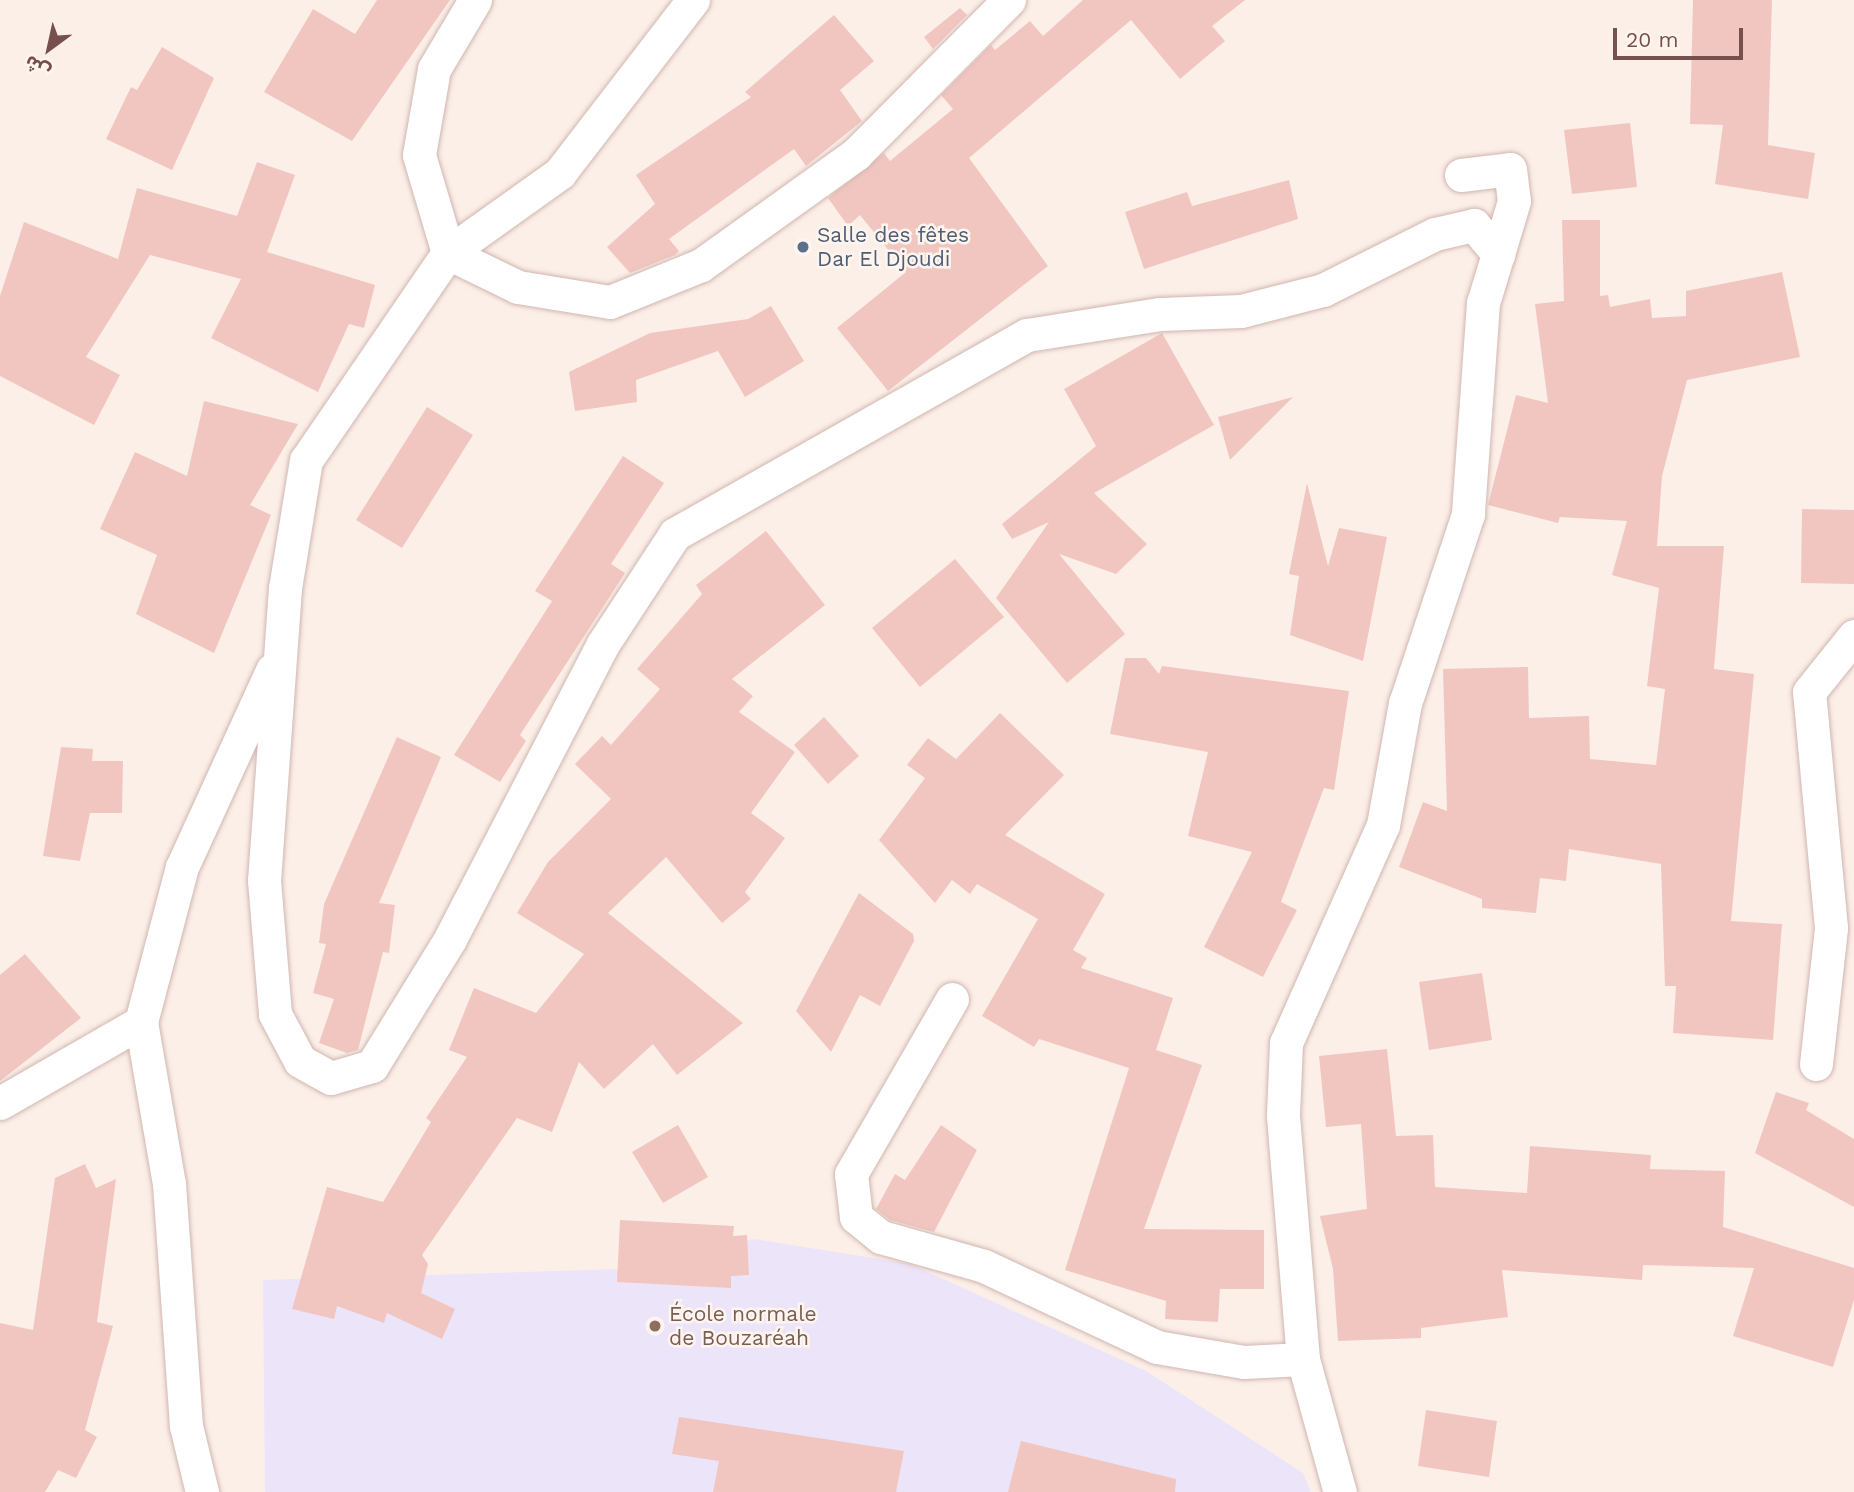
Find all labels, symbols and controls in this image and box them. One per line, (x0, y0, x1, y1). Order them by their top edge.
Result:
north arrow (14, 14, 84, 84)
scale bar (1616, 14, 1745, 58)
text: 20 m (1626, 27, 1678, 52)
text: ش (20, 50, 54, 84)
place label: Salle des fêtes Dar El Djoudi (817, 222, 970, 272)
marker: Salle des fêtes Dar El Djoudi (795, 239, 811, 255)
place label: École normale de Bouzaréah (669, 1301, 817, 1351)
marker: École normale de Bouzaréah (647, 1318, 663, 1334)

